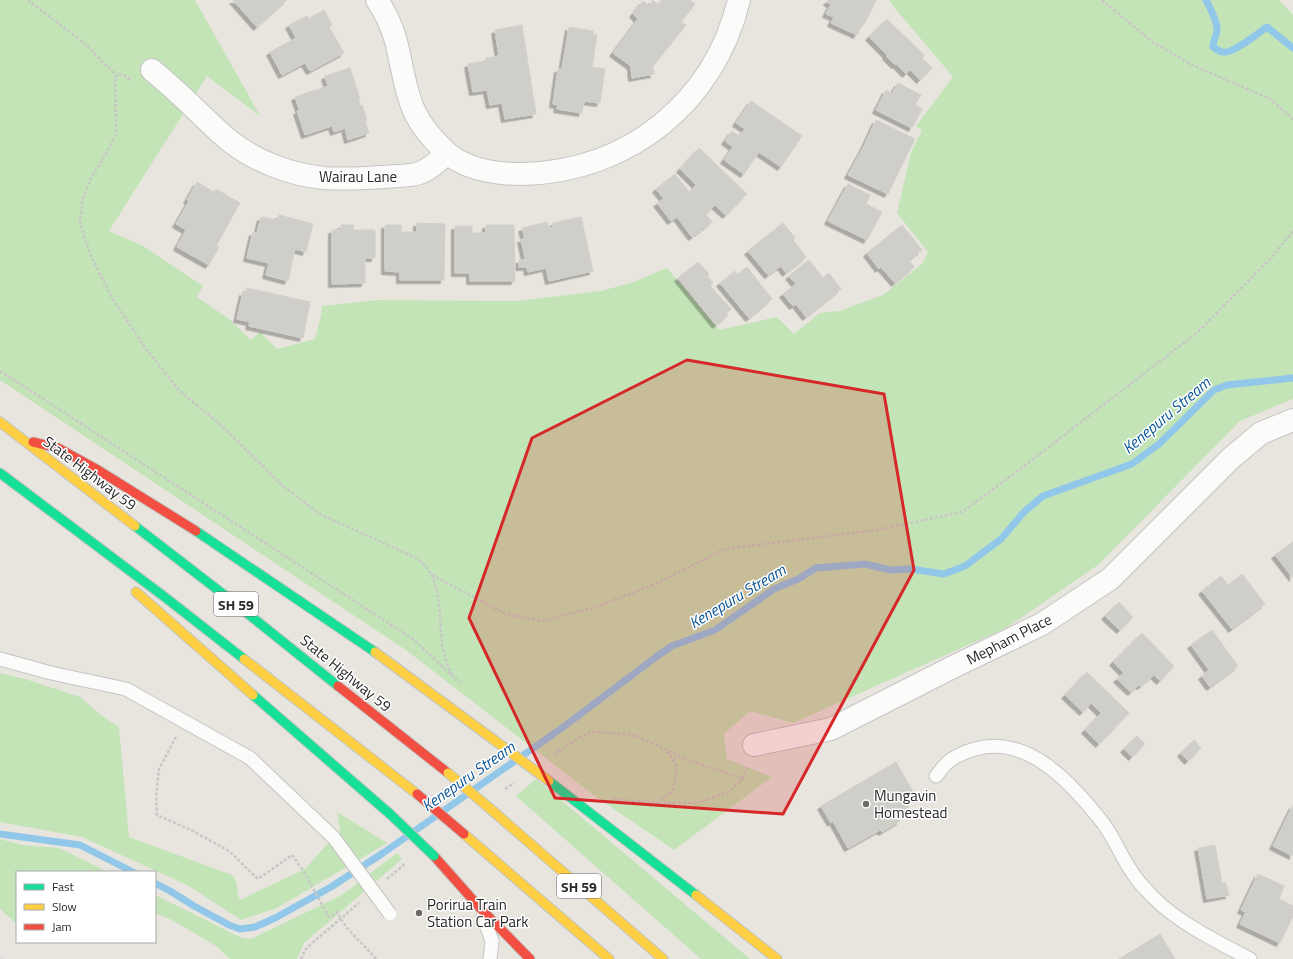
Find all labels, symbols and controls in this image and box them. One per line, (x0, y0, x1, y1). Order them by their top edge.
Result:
street label: Wairau Lane (319, 165, 397, 188)
water label: Kenepuru Stream (1117, 370, 1216, 459)
street label: State Highway 59 (38, 430, 142, 516)
water label: Kenepuru Stream (684, 557, 790, 634)
road number: SH 59 (214, 592, 258, 616)
street label: Mepham Place (962, 608, 1056, 670)
street label: State Highway 59 (295, 629, 397, 717)
water label: Kenepuru Stream (417, 735, 520, 817)
place label: Mungavin Homestead (874, 784, 947, 824)
marker: Mungavin Homestead (861, 799, 871, 809)
legend (16, 871, 156, 943)
road number: SH 59 (557, 874, 601, 898)
text: Fast (52, 877, 75, 896)
place label: Porirua Train Station Car Park (427, 893, 528, 933)
text: Slow (52, 897, 77, 916)
marker: Porirua Train Station Car Park (414, 908, 424, 918)
text: Jam (52, 917, 72, 936)

